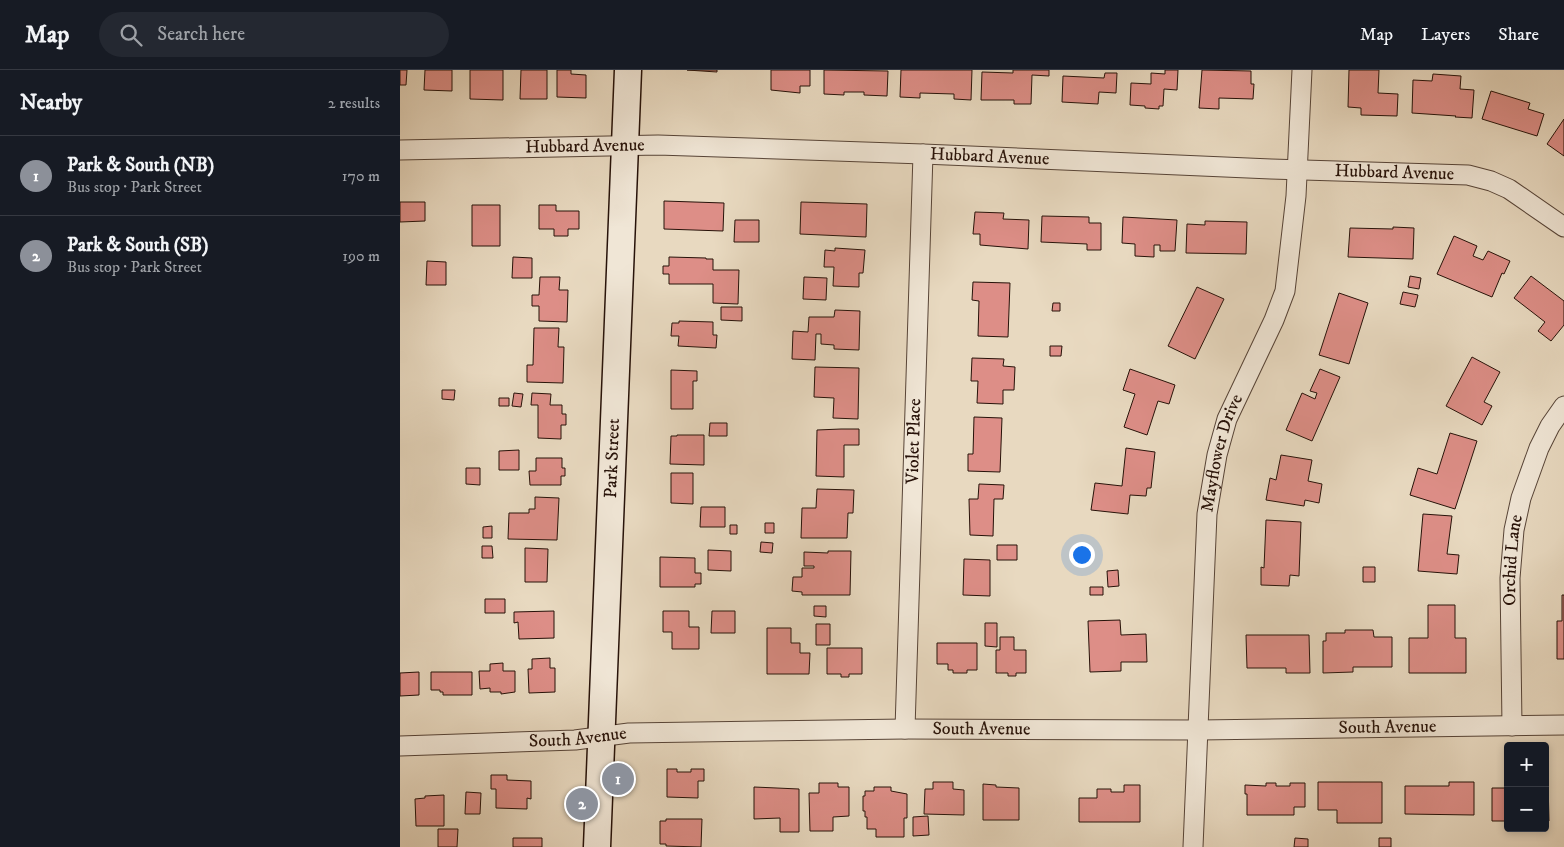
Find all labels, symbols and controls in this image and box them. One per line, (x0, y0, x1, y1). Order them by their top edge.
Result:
search box (99, 12, 449, 57)
text: Map (25, 20, 69, 50)
icon: search (117, 21, 145, 49)
text: Search here (157, 23, 245, 46)
text: Map (1360, 24, 1393, 46)
text: Layers (1421, 24, 1470, 46)
text: Share (1498, 24, 1539, 46)
text: Nearby (20, 90, 82, 116)
text: 2 results (328, 93, 380, 113)
street label: Hubbard Avenue (525, 134, 645, 159)
street label: Hubbard Avenue (930, 143, 1050, 170)
text: Park & South (NB) (67, 154, 214, 177)
street label: Hubbard Avenue (1334, 160, 1454, 186)
text: 1 (33, 166, 39, 186)
text: 170 m (342, 166, 380, 186)
text: Bus stop · Park Street (67, 177, 202, 197)
text: Park & South (SB) (67, 234, 208, 257)
text: 2 (32, 246, 40, 266)
text: 190 m (342, 246, 380, 266)
text: Bus stop · Park Street (67, 257, 202, 277)
street label: Mayflower Drive (1197, 391, 1248, 514)
street label: Violet Place (902, 398, 926, 485)
street label: Park Street (600, 418, 625, 499)
street label: Orchid Lane (1499, 512, 1528, 606)
your location (1069, 542, 1095, 568)
street label: South Avenue (1338, 716, 1437, 739)
street label: South Avenue (932, 718, 1030, 740)
street label: South Avenue (529, 722, 628, 753)
map controls (1504, 742, 1549, 832)
button: + (1504, 742, 1549, 787)
pin: 1 (602, 760, 634, 798)
pin: 2 (566, 785, 598, 823)
button: − (1504, 787, 1549, 832)

